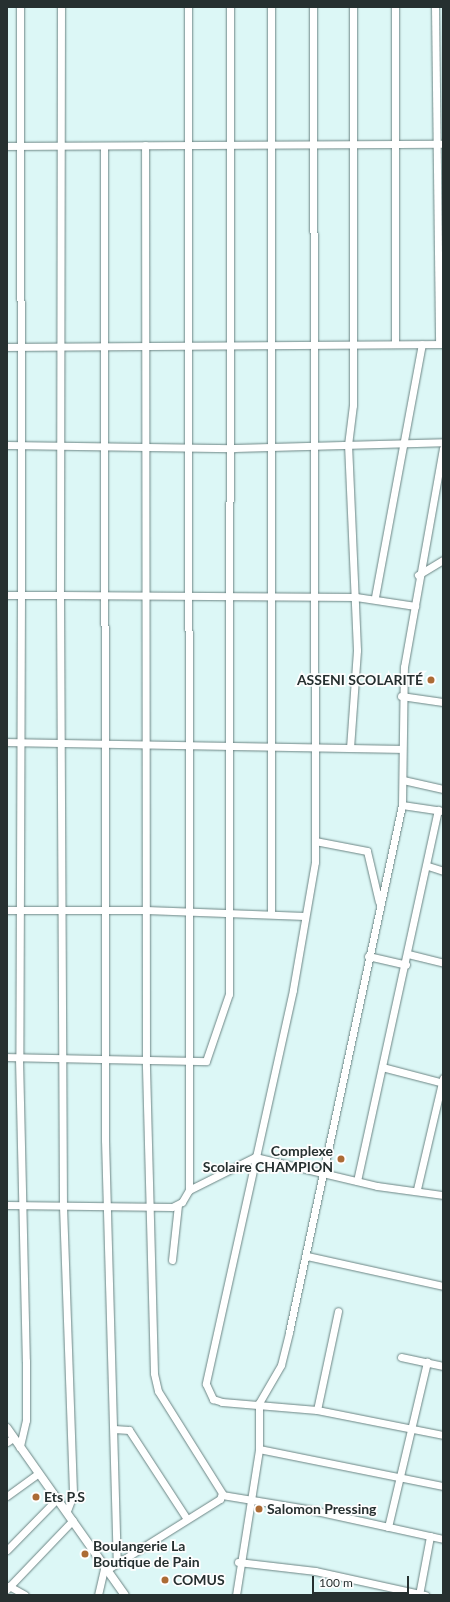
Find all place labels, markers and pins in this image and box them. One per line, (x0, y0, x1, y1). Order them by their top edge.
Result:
place label: ASSENI SCOLARITÉ (297, 672, 423, 688)
marker: ASSENI SCOLARITÉ (426, 675, 436, 685)
place label: Complexe Scolaire CHAMPION (203, 1143, 333, 1176)
marker: Complexe Scolaire CHAMPION (336, 1154, 346, 1164)
place label: Ets P.S (44, 1489, 85, 1505)
marker: Ets P.S (31, 1492, 41, 1502)
place label: Salomon Pressing (267, 1501, 376, 1517)
marker: Salomon Pressing (254, 1504, 264, 1514)
place label: Boulangerie La Boutique de Pain (93, 1538, 200, 1570)
marker: Boulangerie La Boutique de Pain (80, 1549, 90, 1559)
place label: COMUS (173, 1572, 225, 1588)
marker: COMUS (160, 1575, 170, 1585)

